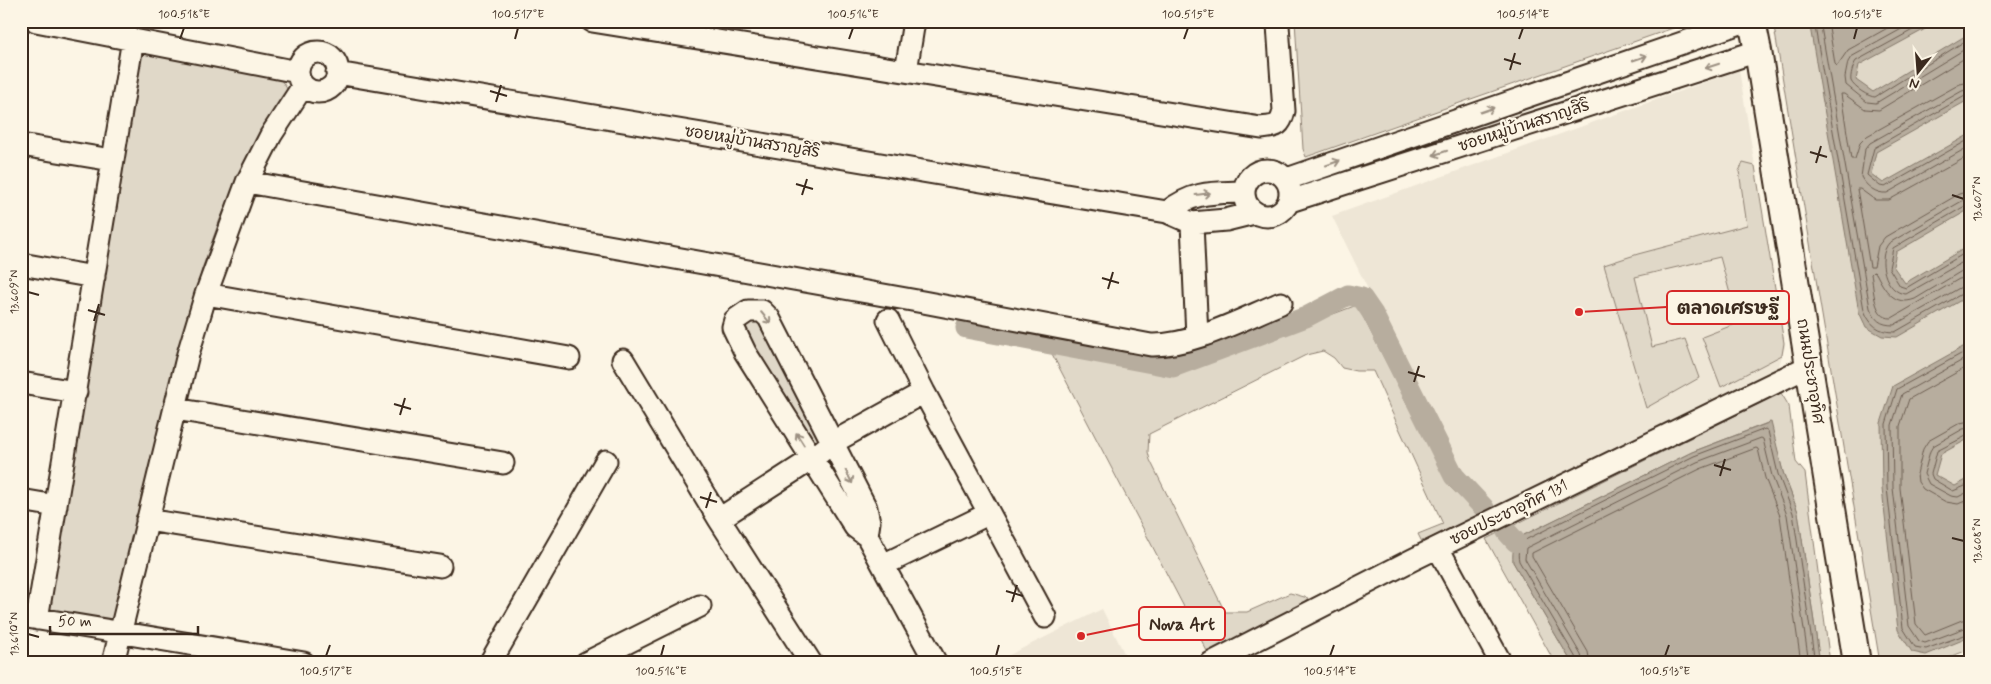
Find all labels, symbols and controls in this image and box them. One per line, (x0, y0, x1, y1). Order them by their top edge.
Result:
text: 100.518°E (158, 7, 210, 23)
text: 100.517°E (492, 7, 544, 23)
text: 100.516°E (827, 7, 879, 23)
text: 100.515°E (1162, 7, 1214, 23)
text: 100.514°E (1497, 7, 1549, 23)
text: 100.513°E (1832, 7, 1882, 23)
north arrow (1894, 48, 1944, 98)
one-way arrow (1632, 52, 1648, 62)
one-way arrow (1704, 62, 1720, 71)
text: N (1907, 74, 1922, 93)
street label: ซอยหมู่บ้านสราญสิริ (1455, 93, 1593, 158)
one-way arrow (1478, 105, 1494, 115)
street label: ซอยหมู่บ้านสราญสิริ (683, 119, 822, 164)
one-way arrow (1433, 149, 1449, 158)
one-way arrow (1325, 158, 1340, 167)
text: 13.607°N (1970, 176, 1986, 222)
one-way arrow (1195, 189, 1211, 199)
text: 13.609°N (7, 270, 23, 314)
callout: ตลาดเศรษฐี (1667, 291, 1789, 324)
text: ตลาดเศรษฐี (1677, 296, 1779, 321)
one-way arrow (761, 311, 772, 324)
street label: ถนนประชาอุทิศ (1790, 317, 1830, 427)
one-way arrow (794, 432, 805, 446)
one-way arrow (845, 469, 854, 484)
street label: ซอยประชาอุทิศ 131 (1446, 474, 1572, 552)
text: 13.608°N (1970, 519, 1986, 563)
scale bar (50, 604, 198, 636)
callout: Nova Art (1139, 607, 1225, 640)
text: 13.610°N (7, 612, 23, 656)
text: 50 m (58, 612, 92, 632)
text: Nova Art (1149, 613, 1215, 637)
text: 100.517°E (300, 664, 352, 680)
text: 100.516°E (635, 664, 687, 680)
text: 100.515°E (970, 664, 1022, 680)
text: 100.514°E (1304, 664, 1356, 680)
text: 100.513°E (1640, 664, 1690, 680)

